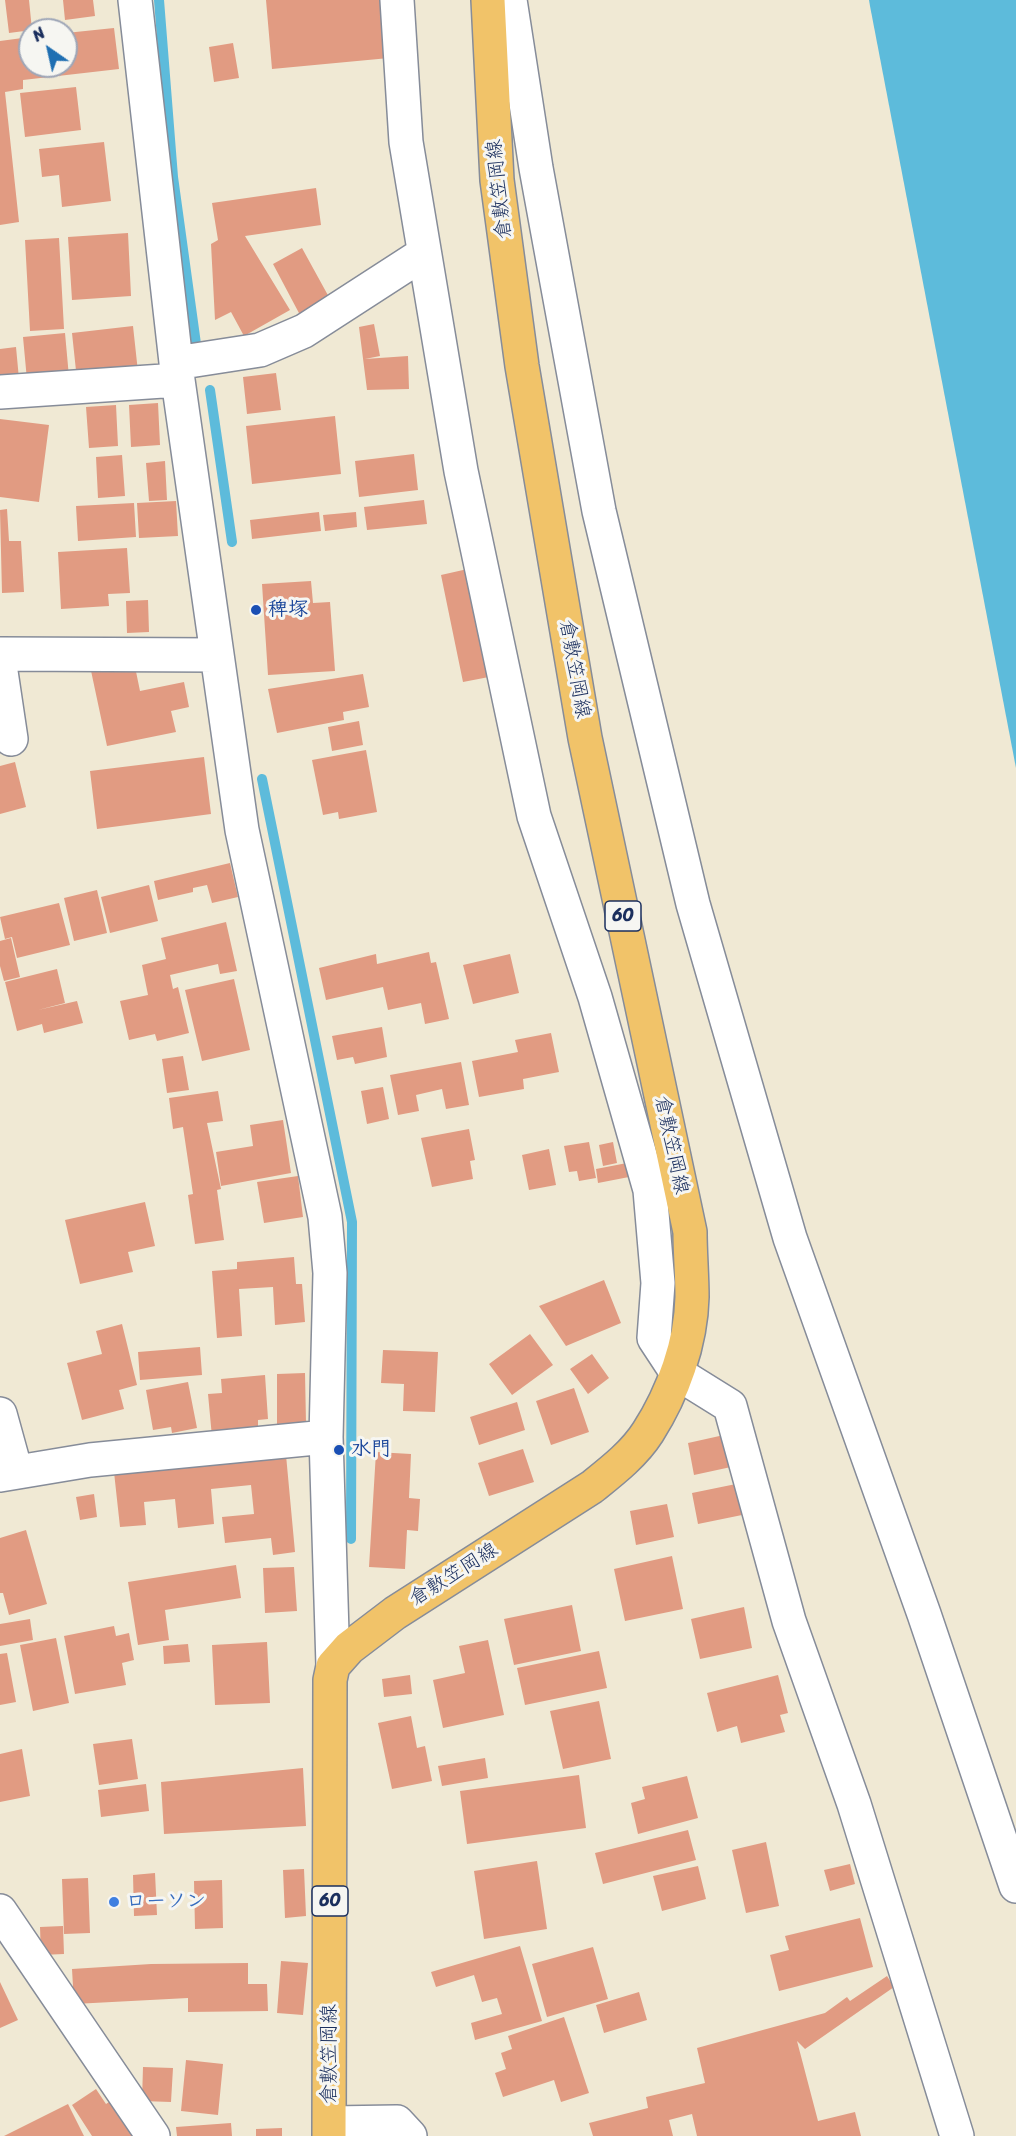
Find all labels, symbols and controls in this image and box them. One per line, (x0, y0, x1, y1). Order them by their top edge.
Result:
north arrow (18, 18, 78, 78)
text: N (26, 19, 51, 49)
street label: 倉敷笠岡線 (483, 138, 517, 240)
place label: 稗塚 (268, 598, 308, 622)
marker: 稗塚 (249, 603, 263, 617)
street label: 倉敷笠岡線 (553, 618, 595, 720)
road number: 60 (605, 901, 641, 931)
street label: 倉敷笠岡線 (649, 1094, 693, 1196)
place label: 水門 (351, 1438, 391, 1462)
marker: 水門 (332, 1443, 346, 1457)
street label: 倉敷笠岡線 (405, 1538, 503, 1612)
road number: 60 (312, 1886, 348, 1916)
place label: ローソン (126, 1890, 206, 1914)
marker: ローソン (107, 1895, 121, 1909)
street label: 倉敷笠岡線 (318, 2004, 342, 2104)

